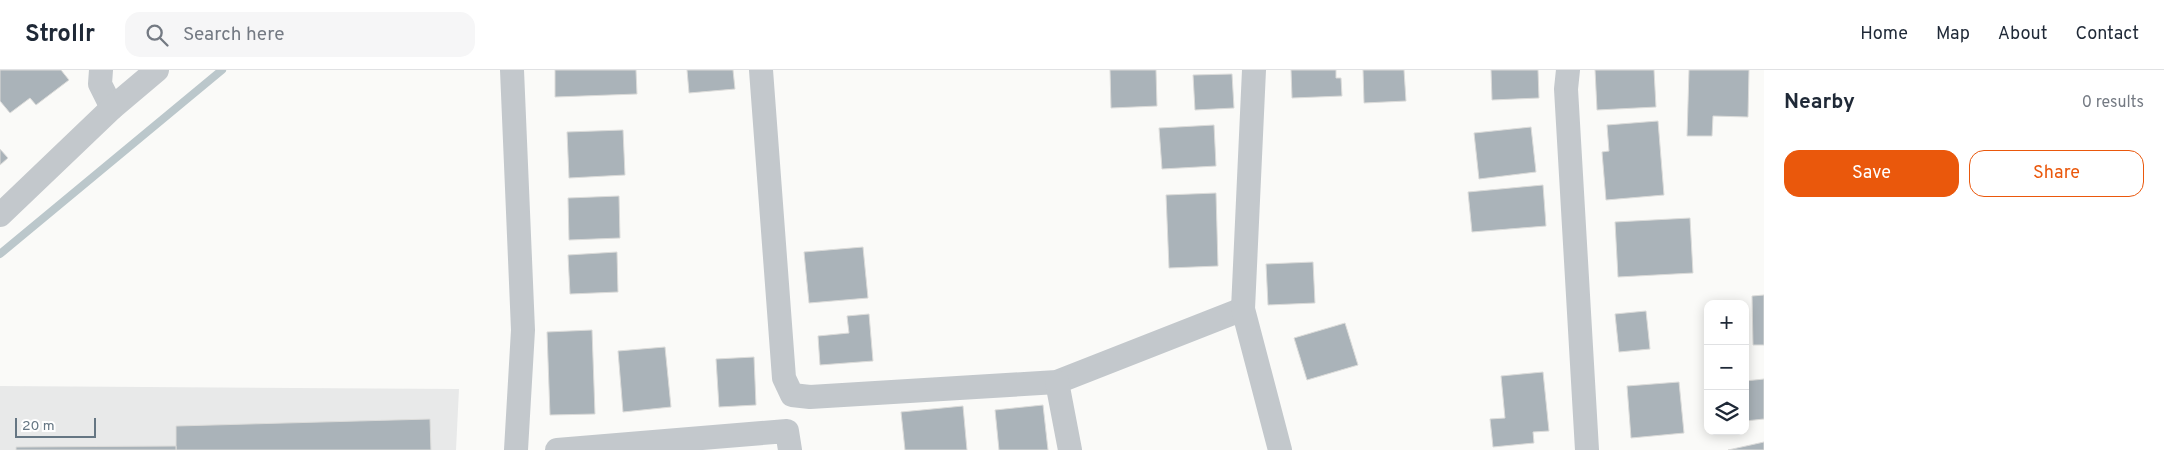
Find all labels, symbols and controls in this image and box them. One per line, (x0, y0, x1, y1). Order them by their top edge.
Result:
search box (125, 12, 475, 57)
text: Strollr (25, 20, 95, 50)
icon: search (143, 21, 171, 49)
text: Search here (183, 23, 284, 47)
text: Home (1860, 23, 1908, 46)
text: Map (1936, 23, 1970, 46)
text: About (1998, 23, 2047, 46)
text: Contact (2075, 23, 2139, 46)
text: Nearby (1784, 89, 1855, 116)
text: 0 results (2082, 93, 2144, 113)
button: Save (1784, 150, 1959, 197)
button: Share (1969, 150, 2144, 197)
map controls (1704, 300, 1749, 435)
button: + (1704, 300, 1749, 345)
button: − (1704, 345, 1749, 390)
button: layers (1704, 390, 1749, 435)
scale bar (15, 415, 96, 438)
text: 20 m (22, 418, 55, 435)

